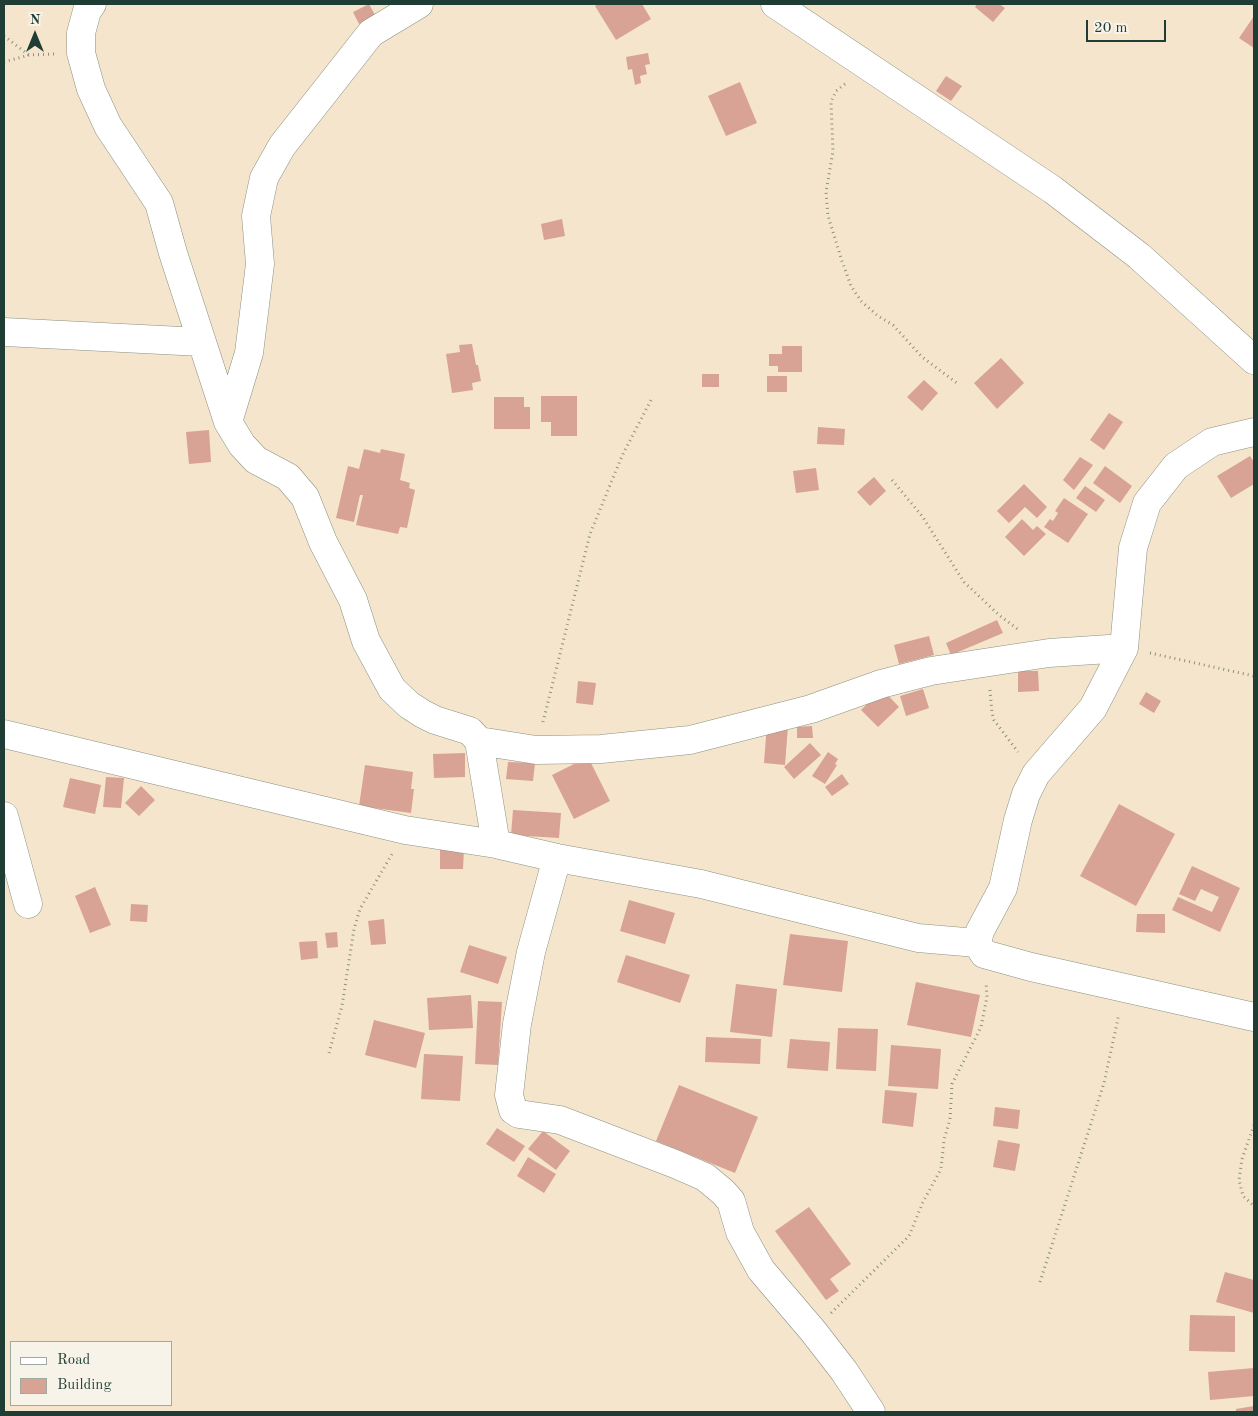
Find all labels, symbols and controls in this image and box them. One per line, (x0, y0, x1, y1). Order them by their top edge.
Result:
north arrow (10, 10, 60, 60)
scale bar (1088, 10, 1168, 42)
text: N (30, 13, 40, 27)
text: 20 m (1094, 21, 1128, 36)
legend (10, 1341, 172, 1406)
text: Road (57, 1353, 90, 1368)
text: Building (57, 1378, 112, 1393)

